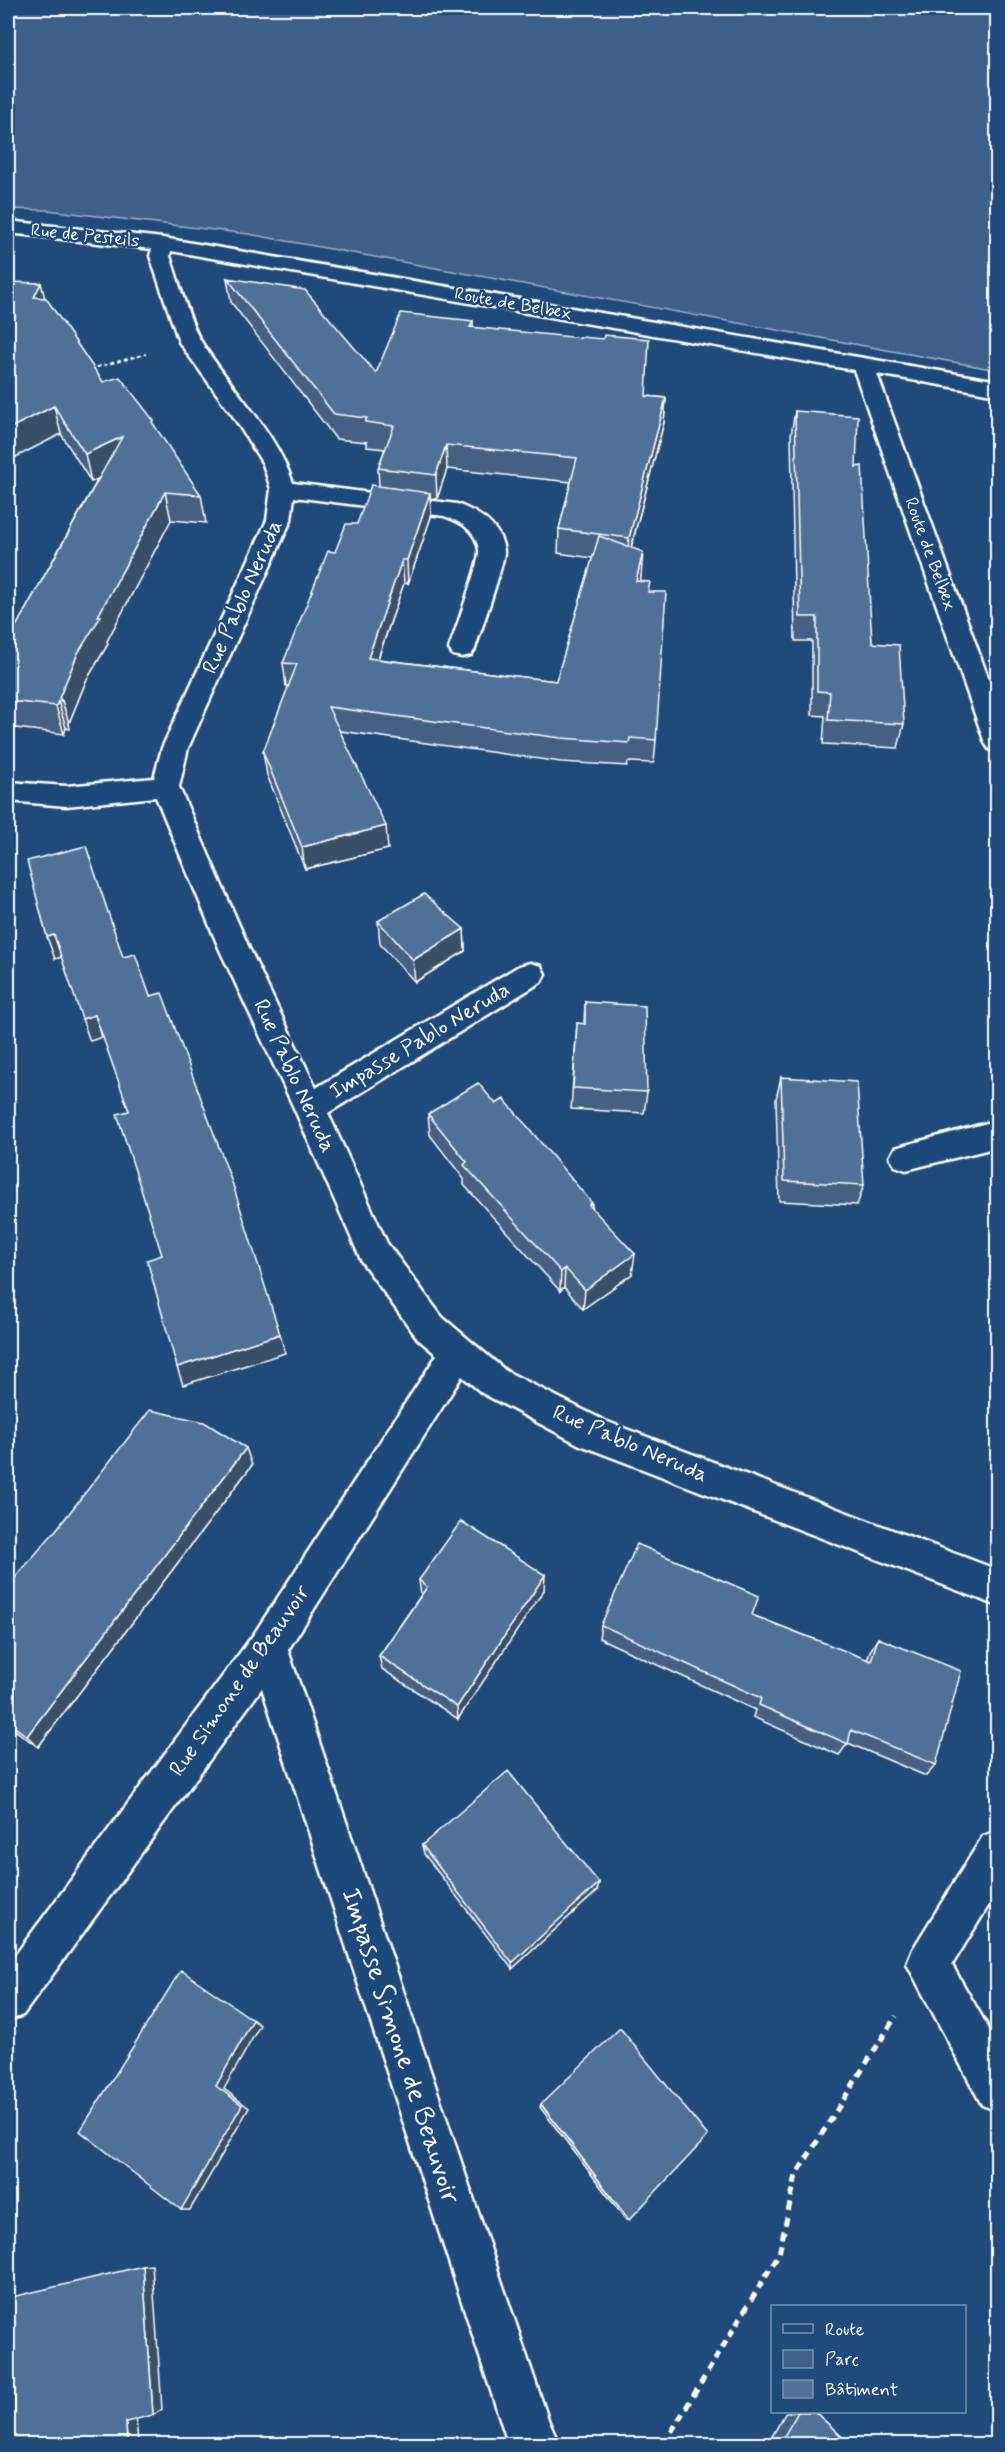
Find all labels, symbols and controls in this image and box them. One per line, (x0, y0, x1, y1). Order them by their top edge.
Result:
street label: Rue de Pesteils (30, 218, 140, 254)
street label: Route de Belbex (452, 282, 574, 326)
street label: Route de Belbex (898, 494, 962, 614)
street label: Rue Pablo Neruda (196, 516, 290, 678)
street label: Impasse Pablo Neruda (325, 976, 515, 1106)
street label: Rue Pablo Neruda (246, 995, 342, 1157)
street label: Rue Pablo Neruda (548, 1399, 712, 1489)
street label: Rue Simone de Beauvoir (163, 1579, 317, 1782)
street label: Impasse Simone de Beauvoir (332, 1884, 468, 2209)
legend (771, 2305, 966, 2413)
text: Route (825, 2318, 864, 2342)
text: Parc (825, 2348, 859, 2372)
text: Bâtiment (825, 2378, 898, 2402)

